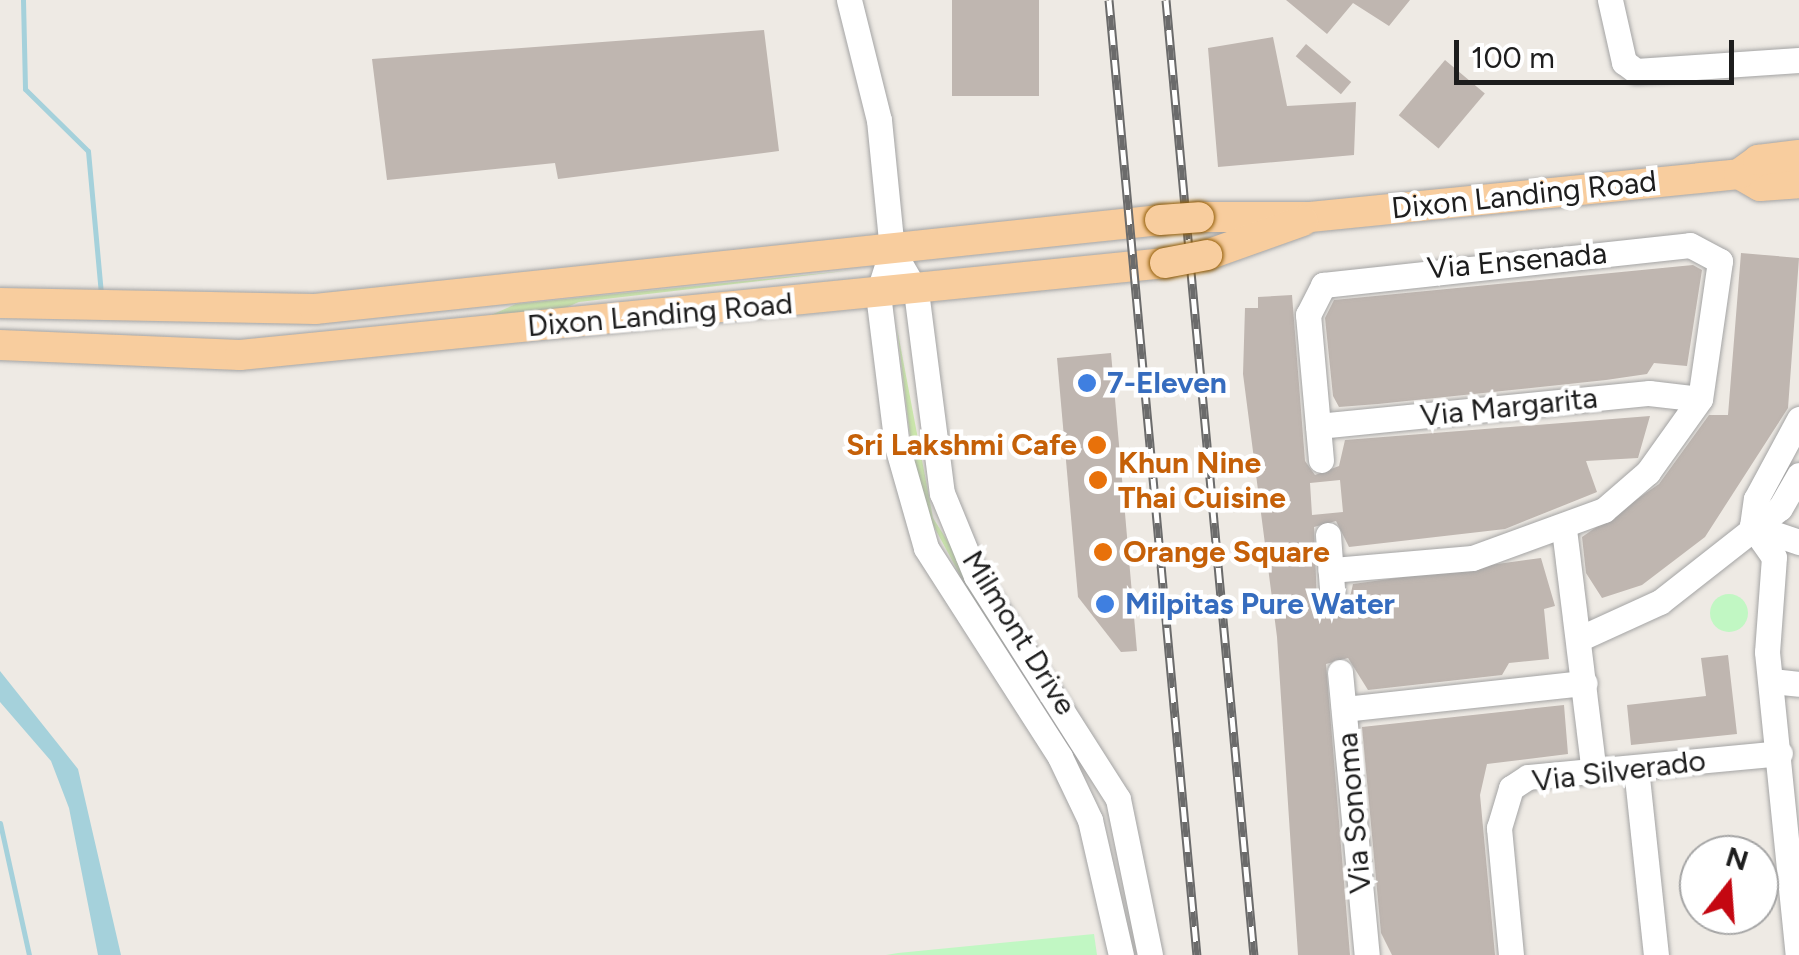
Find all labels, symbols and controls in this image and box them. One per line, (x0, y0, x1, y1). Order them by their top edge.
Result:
scale bar (1459, 20, 1739, 82)
text: 100 m (1471, 39, 1555, 76)
street label: Dixon Landing Road (1390, 163, 1658, 227)
street label: Via Ensenada (1426, 235, 1608, 287)
street label: Dixon Landing Road (526, 285, 794, 345)
place label: 7-Eleven (1107, 365, 1227, 401)
marker: 7-Eleven (1076, 372, 1098, 394)
street label: Via Margarita (1419, 380, 1599, 434)
place label: Sri Lakshmi Cafe (846, 427, 1077, 463)
marker: Sri Lakshmi Cafe (1086, 434, 1108, 456)
place label: Khun Nine Thai Cuisine (1118, 445, 1286, 516)
marker: Khun Nine Thai Cuisine (1087, 469, 1109, 491)
place label: Orange Square (1123, 534, 1330, 570)
marker: Orange Square (1092, 541, 1114, 563)
street label: Milmont Drive (954, 544, 1084, 722)
place label: Milpitas Pure Water (1125, 586, 1395, 622)
marker: Milpitas Pure Water (1094, 593, 1116, 615)
street label: Via Sonoma (1329, 731, 1379, 895)
street label: Via Silverado (1530, 743, 1708, 799)
north arrow (1679, 835, 1779, 935)
text: N (1722, 839, 1753, 878)

